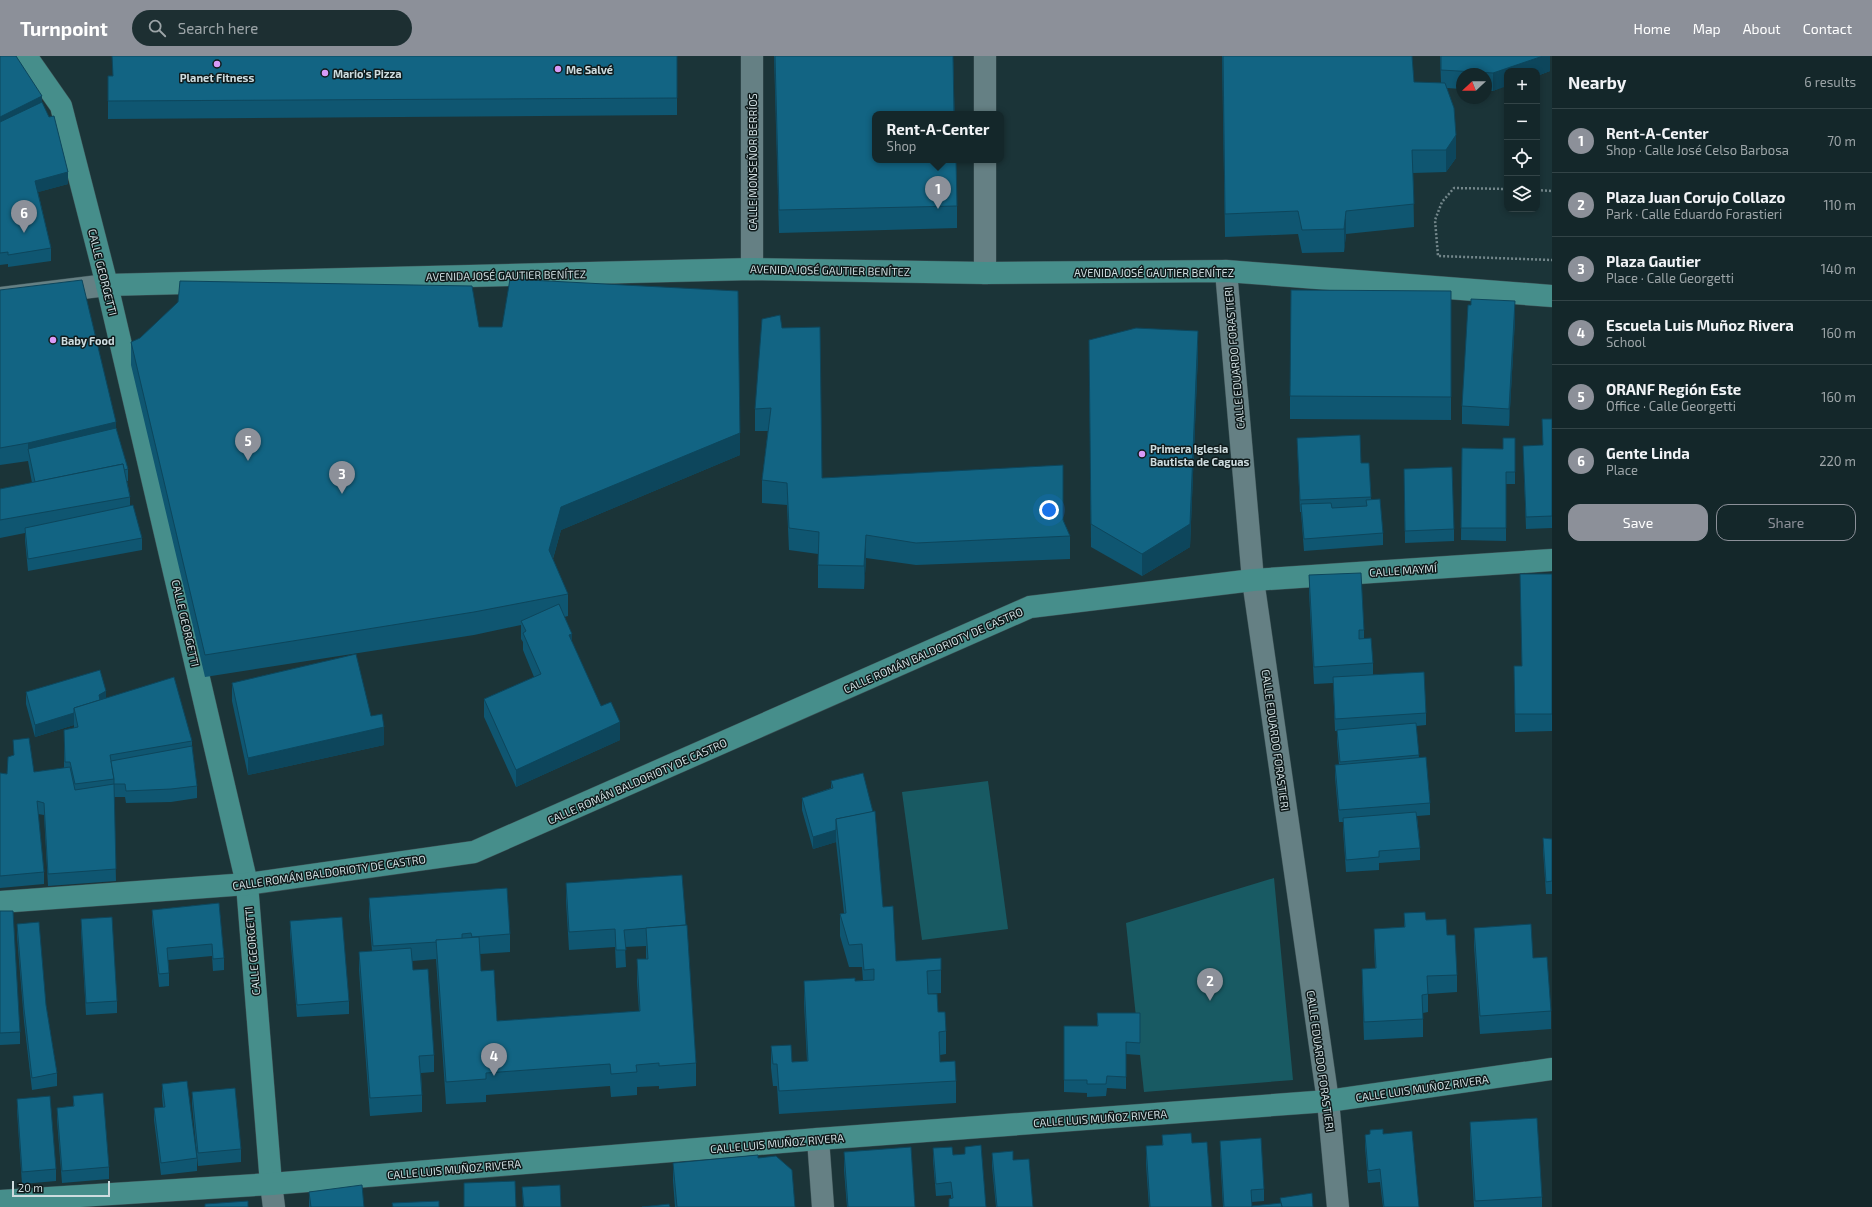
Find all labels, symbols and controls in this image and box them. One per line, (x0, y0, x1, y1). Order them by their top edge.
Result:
search box (132, 10, 412, 46)
text: Turnpoint (20, 17, 108, 40)
icon: search (146, 17, 168, 39)
text: Search here (178, 19, 258, 37)
text: Home (1634, 20, 1671, 37)
text: Map (1693, 20, 1721, 37)
text: About (1743, 20, 1781, 37)
text: Contact (1803, 20, 1852, 37)
marker: Planet Fitness (212, 59, 222, 69)
place label: Me Salvé (566, 63, 613, 76)
marker: Me Salvé (553, 64, 563, 74)
place label: Mario's Pizza (333, 67, 402, 80)
marker: Mario's Pizza (320, 68, 330, 78)
north arrow (1456, 68, 1492, 104)
map controls (1504, 68, 1540, 212)
button: + (1504, 68, 1540, 104)
place label: Planet Fitness (180, 71, 254, 84)
text: Nearby (1568, 72, 1626, 92)
text: 6 results (1804, 74, 1856, 90)
street label: CALLE MONSEÑOR BERRÍOS (746, 93, 759, 231)
button: − (1504, 104, 1540, 140)
popup (872, 111, 1004, 163)
text: Rent-A-Center (887, 120, 989, 138)
text: Rent-A-Center (1606, 124, 1709, 142)
text: 1 (1578, 133, 1584, 149)
text: 70 m (1827, 133, 1856, 149)
text: Shop (887, 138, 916, 154)
button: locate (1504, 140, 1540, 176)
text: Shop · Calle José Celso Barbosa (1606, 142, 1789, 158)
pin: 1 (925, 176, 951, 209)
button: layers (1504, 176, 1540, 212)
text: Plaza Juan Corujo Collazo (1606, 188, 1785, 206)
text: 2 (1577, 197, 1585, 213)
text: 110 m (1824, 197, 1856, 213)
pin: 6 (11, 200, 37, 233)
text: Park · Calle Eduardo Forastieri (1606, 206, 1782, 222)
street label: CALLE GEORGETTI (86, 227, 120, 317)
text: Plaza Gautier (1606, 252, 1701, 270)
text: 3 (1577, 261, 1585, 277)
text: 140 m (1821, 261, 1856, 277)
street label: AVENIDA JOSÉ GAUTIER BENÍTEZ (750, 262, 910, 278)
street label: AVENIDA JOSÉ GAUTIER BENÍTEZ (1074, 266, 1234, 279)
street label: AVENIDA JOSÉ GAUTIER BENÍTEZ (426, 267, 586, 283)
text: Place · Calle Georgetti (1606, 270, 1734, 286)
street label: CALLE EDUARDO FORASTIERI (1221, 286, 1247, 430)
text: Escuela Luis Muñoz Rivera (1606, 316, 1794, 334)
text: 4 (1577, 325, 1585, 341)
text: 160 m (1821, 325, 1856, 341)
place label: Baby Food (61, 334, 115, 348)
text: School (1606, 334, 1646, 350)
marker: Baby Food (48, 335, 58, 345)
text: ORANF Región Este (1606, 380, 1741, 398)
text: 5 (1577, 389, 1585, 405)
text: 160 m (1821, 389, 1856, 405)
text: Office · Calle Georgetti (1606, 398, 1736, 414)
pin: 5 (235, 428, 261, 461)
place label: Primera Iglesia Bautista de Caguas (1150, 442, 1249, 468)
text: Gente Linda (1606, 444, 1690, 462)
marker: Primera Iglesia Bautista de Caguas (1137, 449, 1147, 459)
text: 6 (1577, 453, 1585, 469)
text: 220 m (1819, 453, 1856, 469)
pin: 3 (329, 461, 355, 494)
text: Place (1606, 462, 1638, 478)
your location (1039, 500, 1059, 520)
button: Save (1568, 504, 1708, 541)
button: Share (1716, 504, 1856, 541)
street label: CALLE MAYMÍ (1369, 561, 1438, 579)
street label: CALLE GEORGETTI (170, 578, 202, 668)
street label: CALLE ROMÁN BALDORIOTY DE CASTRO (841, 604, 1025, 696)
street label: CALLE EDUARDO FORASTIERI (1260, 668, 1292, 812)
street label: CALLE ROMÁN BALDORIOTY DE CASTRO (545, 735, 729, 827)
street label: CALLE ROMÁN BALDORIOTY DE CASTRO (231, 852, 427, 892)
street label: CALLE GEORGETTI (242, 906, 262, 996)
pin: 2 (1197, 968, 1223, 1001)
street label: CALLE EDUARDO FORASTIERI (1305, 989, 1337, 1133)
pin: 4 (481, 1043, 507, 1076)
street label: CALLE LUIS MUÑOZ RIVERA (1355, 1072, 1489, 1104)
street label: CALLE LUIS MUÑOZ RIVERA (1033, 1107, 1168, 1129)
street label: CALLE LUIS MUÑOZ RIVERA (710, 1131, 845, 1155)
street label: CALLE LUIS MUÑOZ RIVERA (387, 1157, 522, 1181)
scale bar (12, 1179, 110, 1198)
text: 20 m (18, 1181, 43, 1194)

